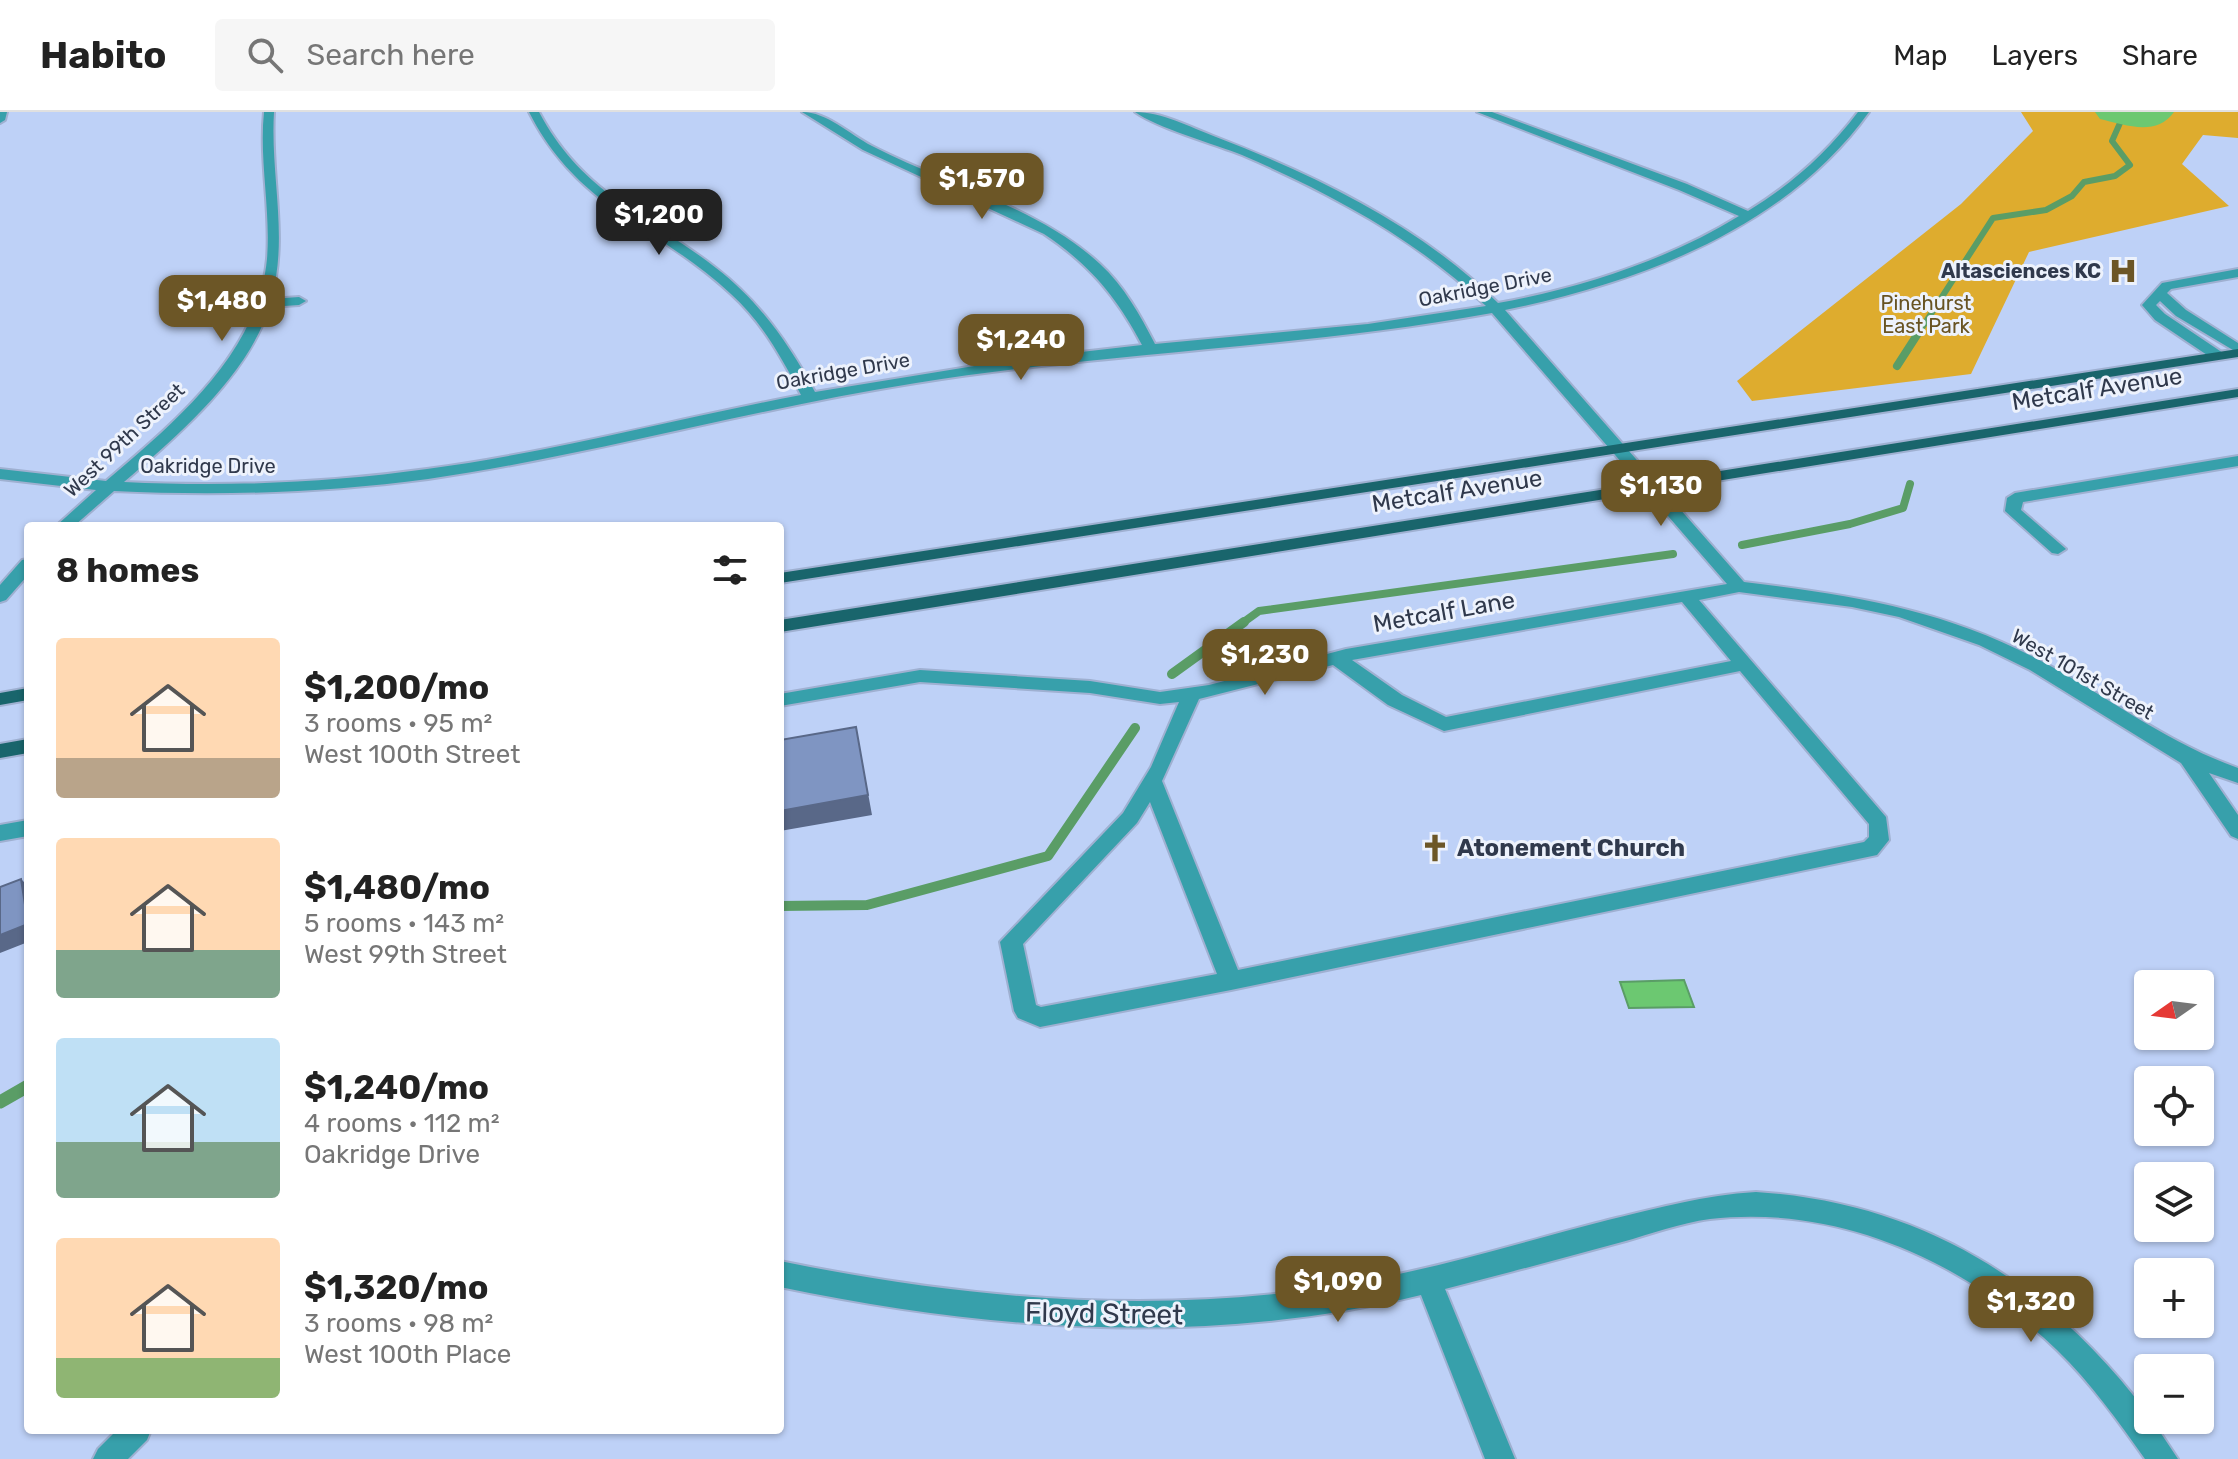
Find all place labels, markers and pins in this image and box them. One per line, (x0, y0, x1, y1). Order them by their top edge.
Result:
pin: $1,570 (917, 153, 1047, 221)
pin: $1,200 (594, 189, 724, 257)
hospital icon: Altasciences KC (2108, 256, 2138, 286)
place label: Altasciences KC (1941, 259, 2101, 283)
pin: $1,480 (157, 275, 287, 343)
pin: $1,240 (956, 314, 1086, 382)
pin: $1,130 (1596, 460, 1726, 528)
pin: $1,230 (1200, 629, 1330, 697)
church icon: Atonement Church (1420, 833, 1450, 863)
place label: Atonement Church (1457, 834, 1685, 862)
pin: $1,090 (1273, 1256, 1403, 1324)
pin: $1,320 (1966, 1276, 2096, 1344)

